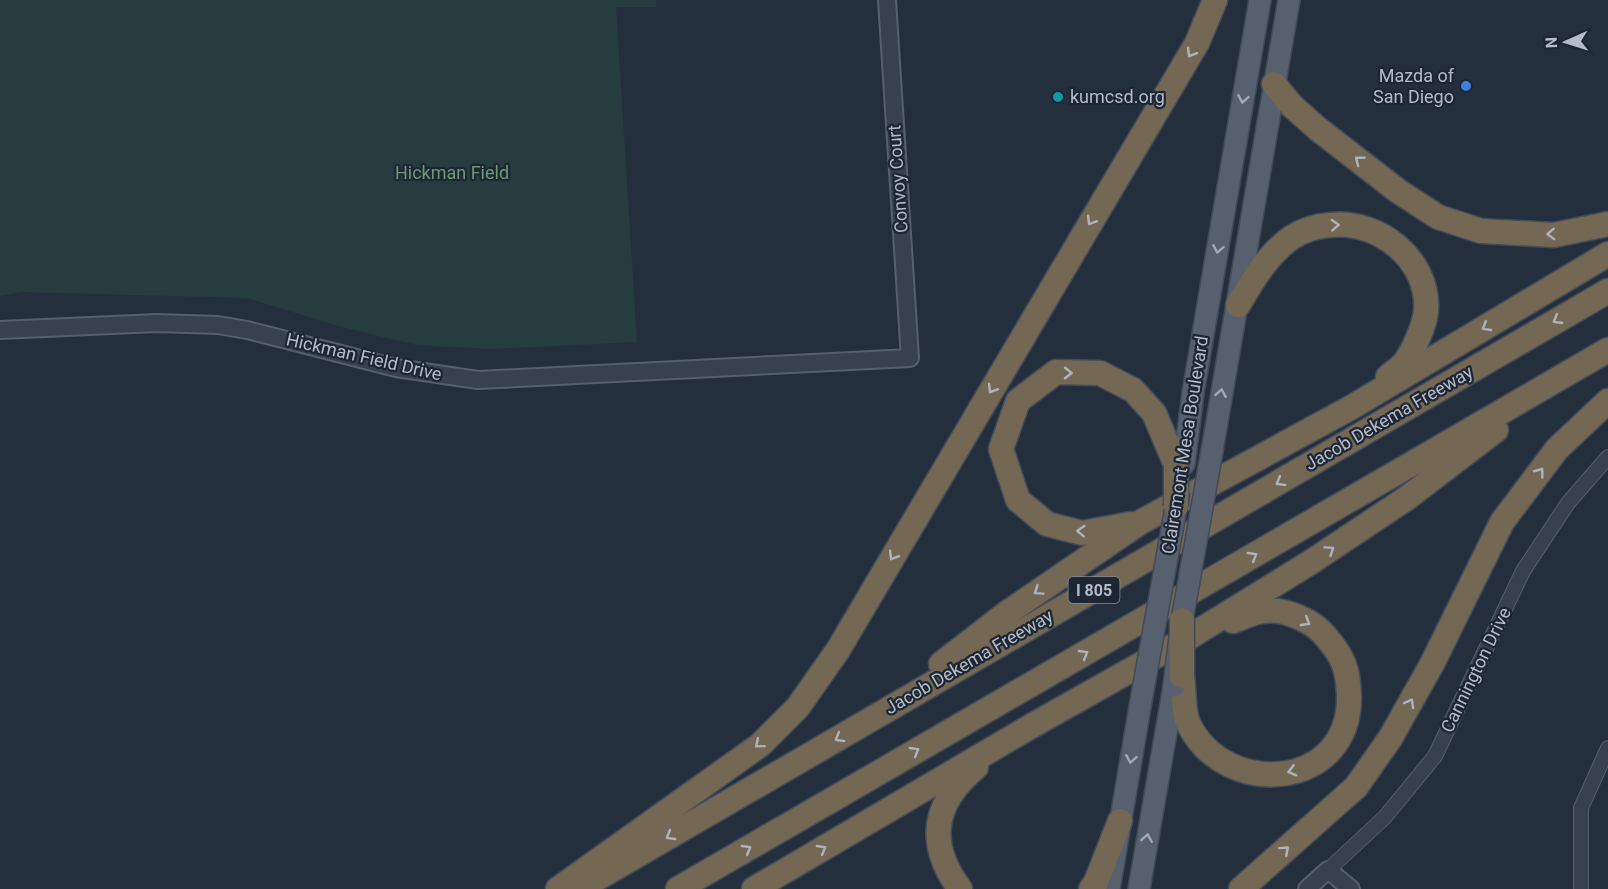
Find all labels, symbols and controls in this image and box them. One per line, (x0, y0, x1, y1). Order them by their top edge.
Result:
north arrow (1536, 12, 1596, 72)
text: N (1542, 37, 1561, 49)
one-way arrow (1186, 47, 1198, 57)
place label: Mazda of San Diego (1373, 65, 1455, 107)
marker: Mazda of San Diego (1459, 79, 1473, 93)
place label: kumcsd.org (1070, 86, 1165, 107)
marker: kumcsd.org (1051, 90, 1065, 104)
one-way arrow (1238, 94, 1250, 104)
street label: Convoy Court (883, 124, 912, 234)
one-way arrow (1354, 157, 1365, 168)
park label: Hickman Field (395, 162, 509, 183)
one-way arrow (1087, 215, 1099, 225)
one-way arrow (1331, 218, 1340, 231)
one-way arrow (1546, 228, 1555, 240)
one-way arrow (1212, 243, 1225, 253)
one-way arrow (1553, 313, 1563, 325)
one-way arrow (1482, 320, 1492, 332)
street label: Hickman Field Drive (284, 328, 444, 385)
street label: Clairemont Mesa Boulevard (1157, 334, 1212, 555)
street label: Jacob Dekema Freeway (1301, 361, 1477, 474)
one-way arrow (1063, 366, 1072, 379)
one-way arrow (988, 383, 999, 393)
one-way arrow (1215, 389, 1227, 398)
one-way arrow (1532, 467, 1543, 478)
one-way arrow (1276, 474, 1286, 486)
one-way arrow (1077, 524, 1086, 537)
one-way arrow (1323, 546, 1334, 557)
one-way arrow (888, 550, 900, 561)
one-way arrow (1247, 552, 1257, 563)
road number: I 805 (1068, 577, 1120, 603)
one-way arrow (1034, 584, 1045, 595)
street label: Cannington Drive (1436, 604, 1515, 736)
street label: Jacob Dekema Freeway (881, 605, 1057, 718)
one-way arrow (1300, 614, 1310, 626)
one-way arrow (1078, 649, 1088, 661)
one-way arrow (1403, 699, 1414, 710)
one-way arrow (835, 731, 845, 742)
one-way arrow (755, 737, 766, 748)
one-way arrow (909, 747, 919, 759)
one-way arrow (1125, 753, 1138, 763)
one-way arrow (1287, 764, 1297, 777)
one-way arrow (666, 829, 676, 840)
one-way arrow (1140, 833, 1152, 843)
one-way arrow (816, 844, 826, 856)
one-way arrow (741, 845, 751, 856)
one-way arrow (1278, 846, 1288, 857)

